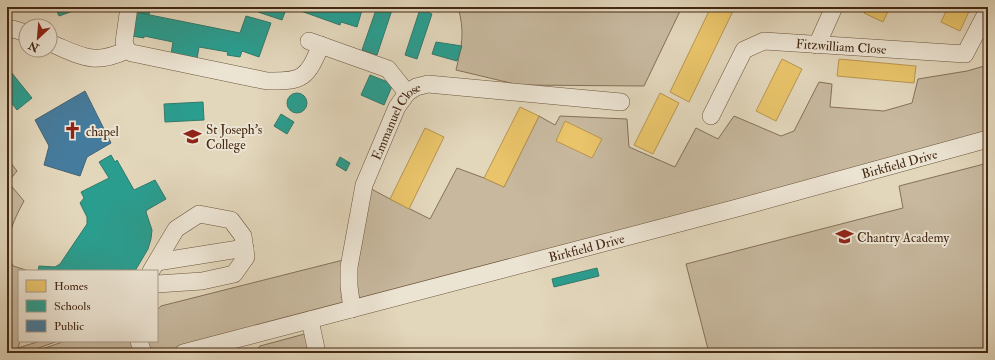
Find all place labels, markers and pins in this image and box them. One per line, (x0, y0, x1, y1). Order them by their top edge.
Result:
church icon: chapel (63, 121, 83, 141)
place label: St Joseph's College (206, 122, 263, 153)
place label: chapel (86, 124, 119, 141)
school or university icon: St Joseph's College (183, 126, 203, 146)
school or university icon: Chantry Academy (834, 227, 854, 247)
place label: Chantry Academy (857, 230, 949, 247)

